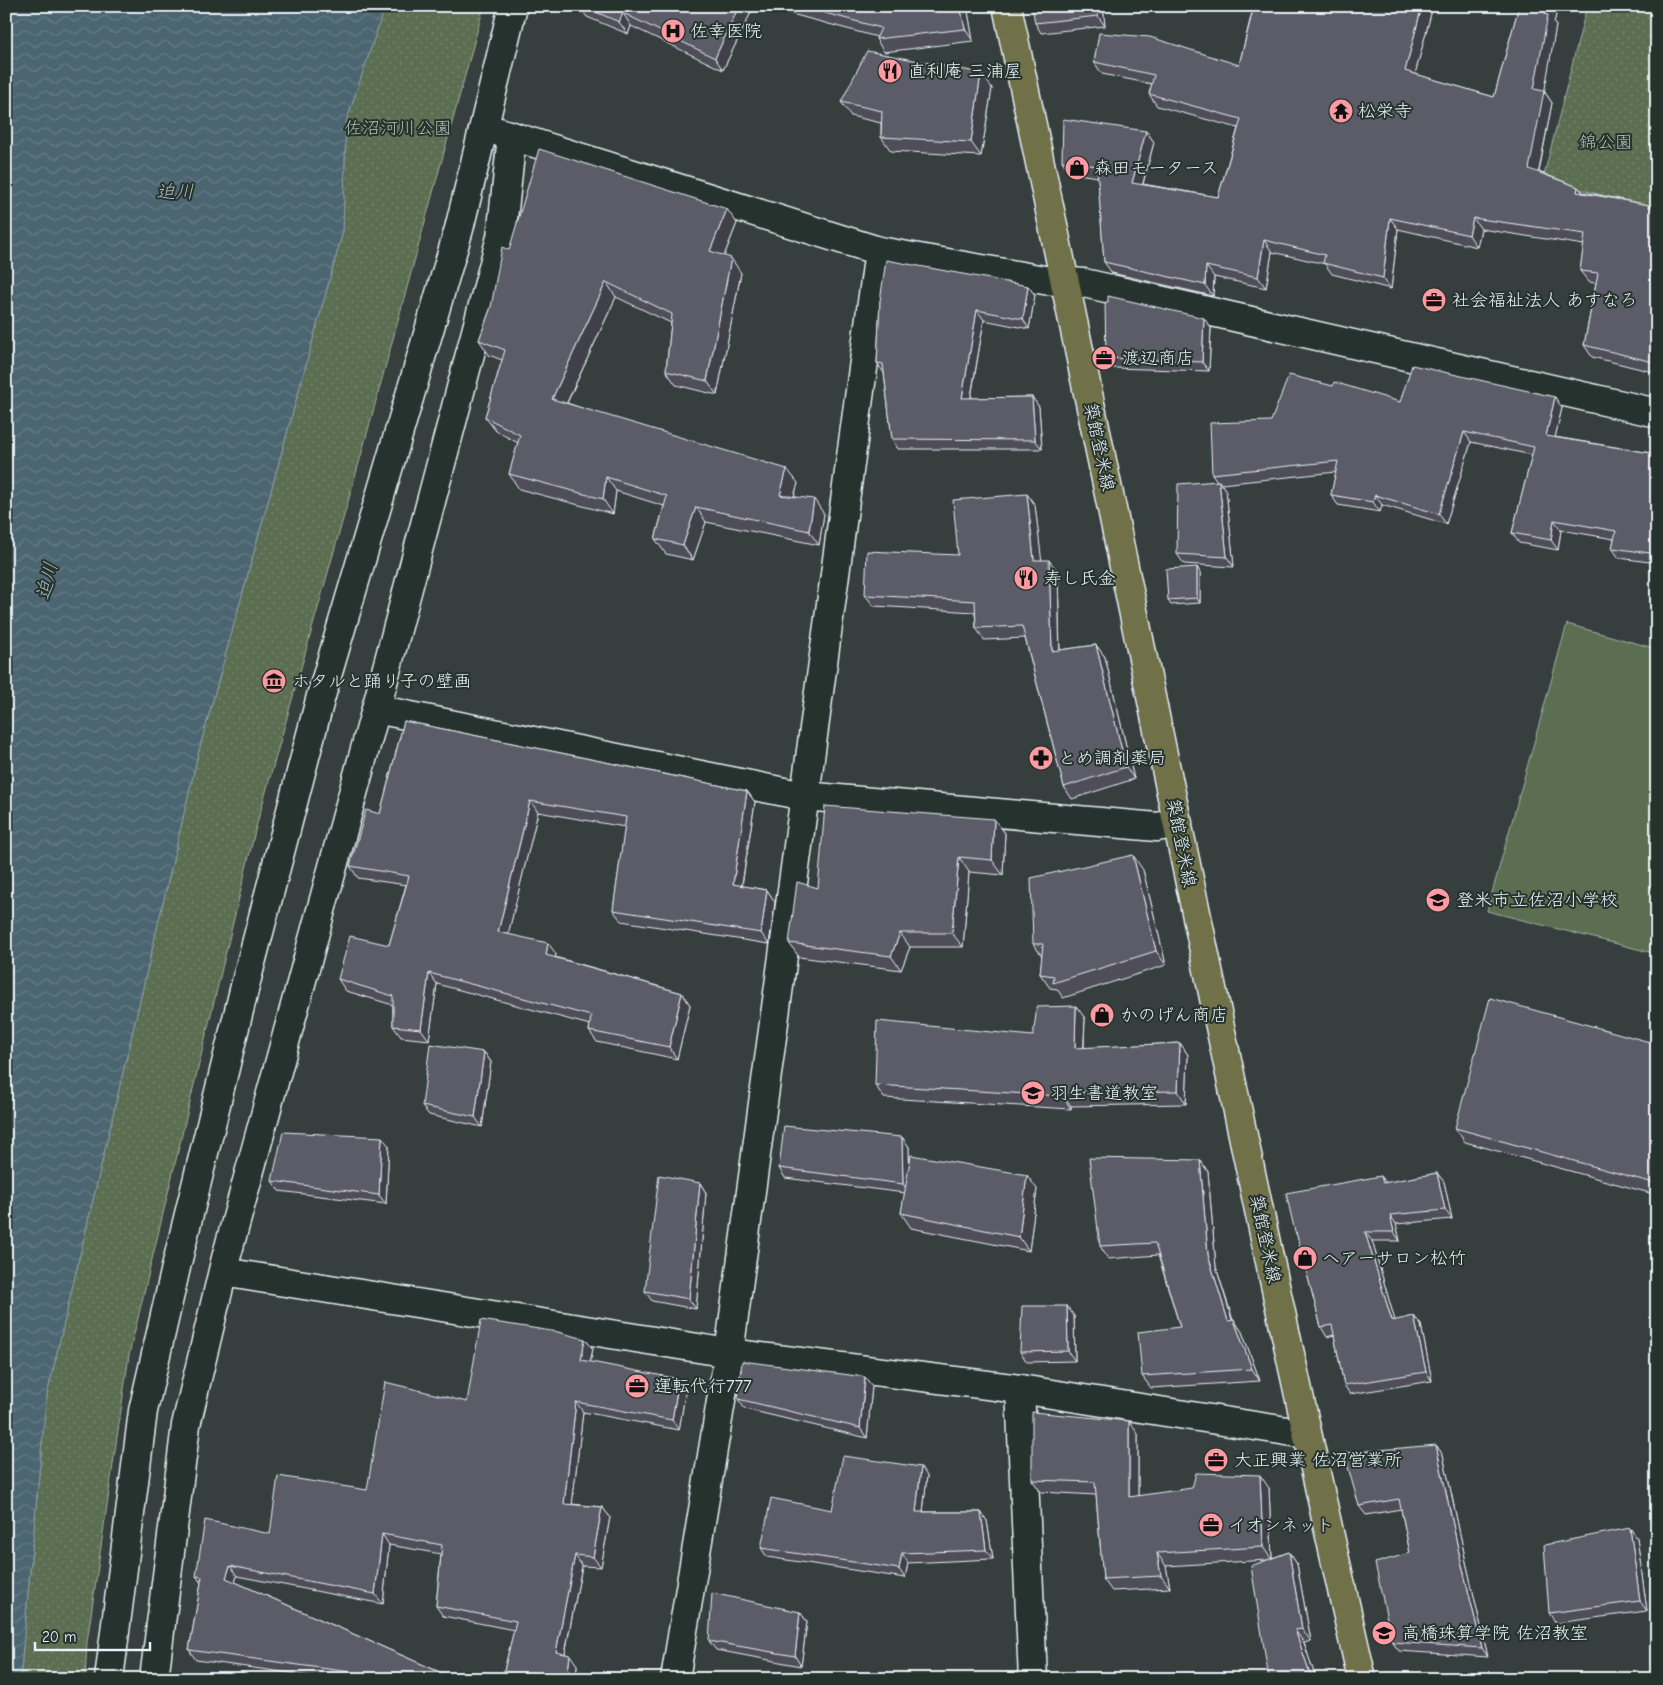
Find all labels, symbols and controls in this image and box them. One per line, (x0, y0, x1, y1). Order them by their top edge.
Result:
hospital icon: 佐幸医院 (660, 18, 686, 44)
place label: 佐幸医院 (690, 21, 762, 42)
restaurant icon: 直利庵 三浦屋 (877, 58, 903, 84)
place label: 直利庵 三浦屋 (908, 61, 1022, 82)
temple icon: 松栄寺 (1328, 98, 1354, 124)
place label: 松栄寺 (1358, 101, 1412, 122)
park label: 佐沼河川公園 (344, 118, 452, 139)
park label: 錦公園 (1579, 132, 1633, 153)
shop icon: 森田モータース (1064, 155, 1090, 181)
place label: 森田モータース (1094, 158, 1219, 179)
water label: 迫川 (156, 181, 194, 203)
office icon: 社会福祉法人 あすなろ (1421, 287, 1447, 313)
place label: 社会福祉法人 あすなろ (1452, 290, 1638, 311)
office icon: 渡辺商店 (1091, 345, 1117, 371)
place label: 渡辺商店 (1122, 348, 1194, 369)
street label: 築館登米線 (1079, 401, 1119, 493)
water label: 迫川 (32, 560, 62, 602)
restaurant icon: 寿し氏金 (1013, 565, 1039, 591)
place label: 寿し氏金 (1044, 568, 1116, 589)
museum icon: ホタルと踊り子の壁画 (261, 668, 287, 694)
place label: ホタルと踊り子の壁画 (292, 671, 472, 692)
pharmacy icon: とめ調剤薬局 (1028, 745, 1054, 771)
place label: とめ調剤薬局 (1058, 748, 1166, 769)
street label: 築館登米線 (1162, 797, 1200, 889)
school or university icon: 登米市立佐沼小学校 (1425, 887, 1451, 913)
place label: 登米市立佐沼小学校 (1456, 890, 1618, 911)
shop icon: かのげん商店 (1089, 1002, 1115, 1028)
place label: かのげん商店 (1120, 1005, 1228, 1026)
school or university icon: 羽生書道教室 (1020, 1080, 1046, 1106)
place label: 羽生書道教室 (1050, 1083, 1158, 1104)
street label: 築館登米線 (1245, 1193, 1285, 1285)
shop icon: ヘアーサロン松竹 (1292, 1245, 1318, 1271)
place label: ヘアーサロン松竹 (1322, 1248, 1466, 1269)
office icon: 運転代行777 (624, 1373, 650, 1399)
place label: 運転代行777 (654, 1376, 752, 1397)
office icon: 大正興業 佐沼営業所 (1203, 1447, 1229, 1473)
place label: 大正興業 佐沼営業所 (1234, 1450, 1402, 1471)
office icon: イオンネット (1198, 1512, 1224, 1538)
place label: イオンネット (1228, 1515, 1334, 1536)
scale bar (35, 1620, 150, 1652)
school or university icon: 高橋珠算学院 佐沼教室 (1371, 1620, 1397, 1646)
place label: 高橋珠算学院 佐沼教室 (1402, 1623, 1588, 1644)
text: 20 m (42, 1628, 76, 1646)

